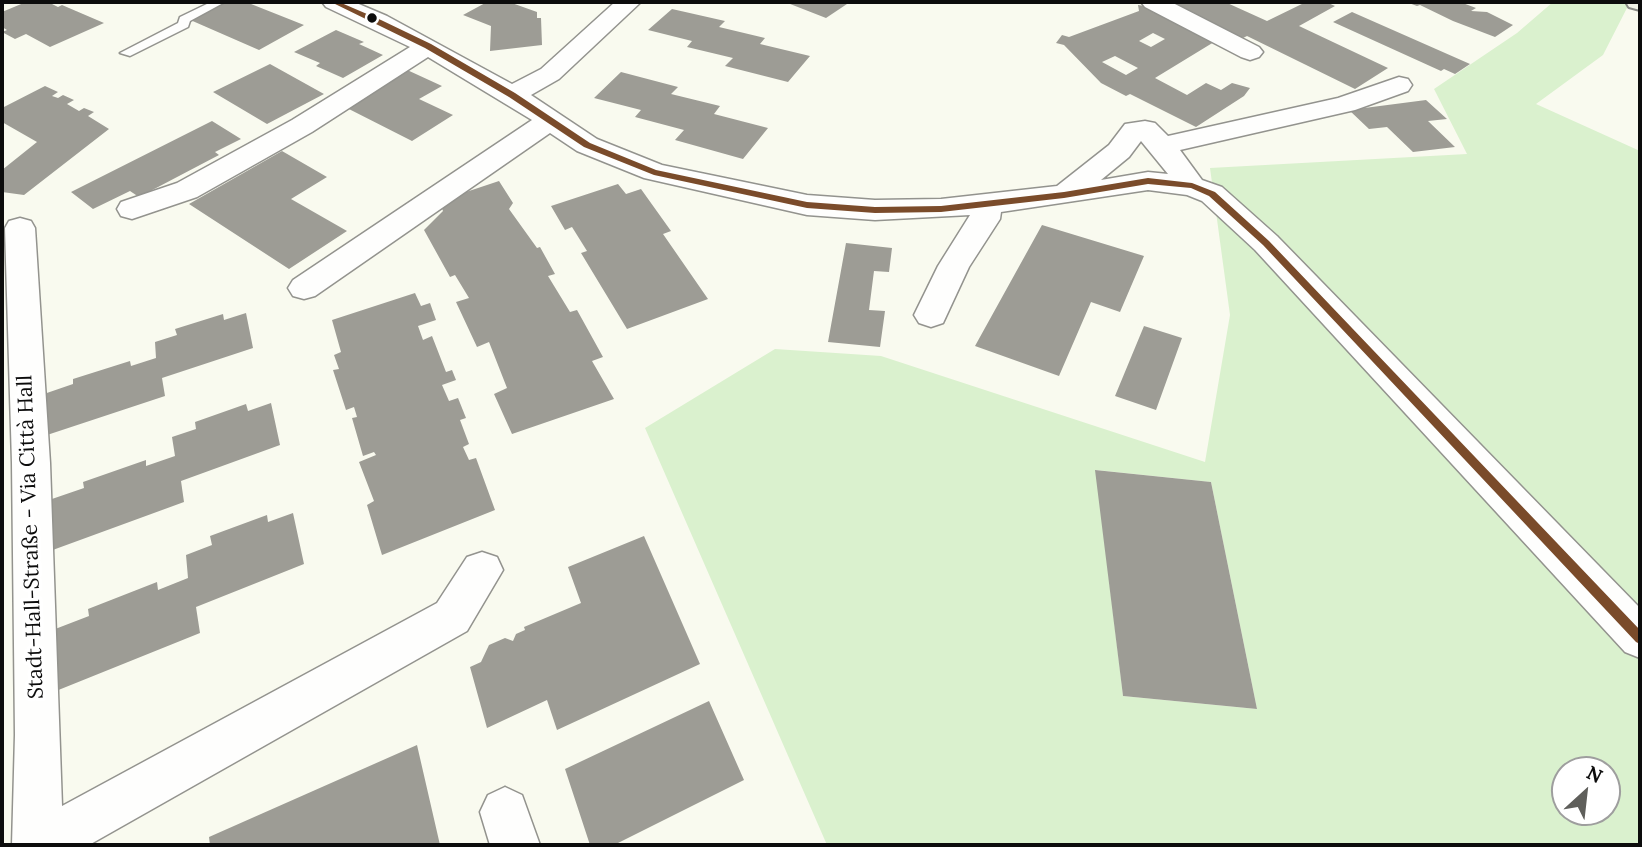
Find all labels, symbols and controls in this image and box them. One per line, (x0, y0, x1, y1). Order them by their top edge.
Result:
unlabelled marker (365, 11, 379, 25)
street label: Stadt-Hall-Straße - Via Città Hall (13, 374, 49, 700)
north arrow (1551, 756, 1621, 826)
text: N (1583, 760, 1607, 788)

